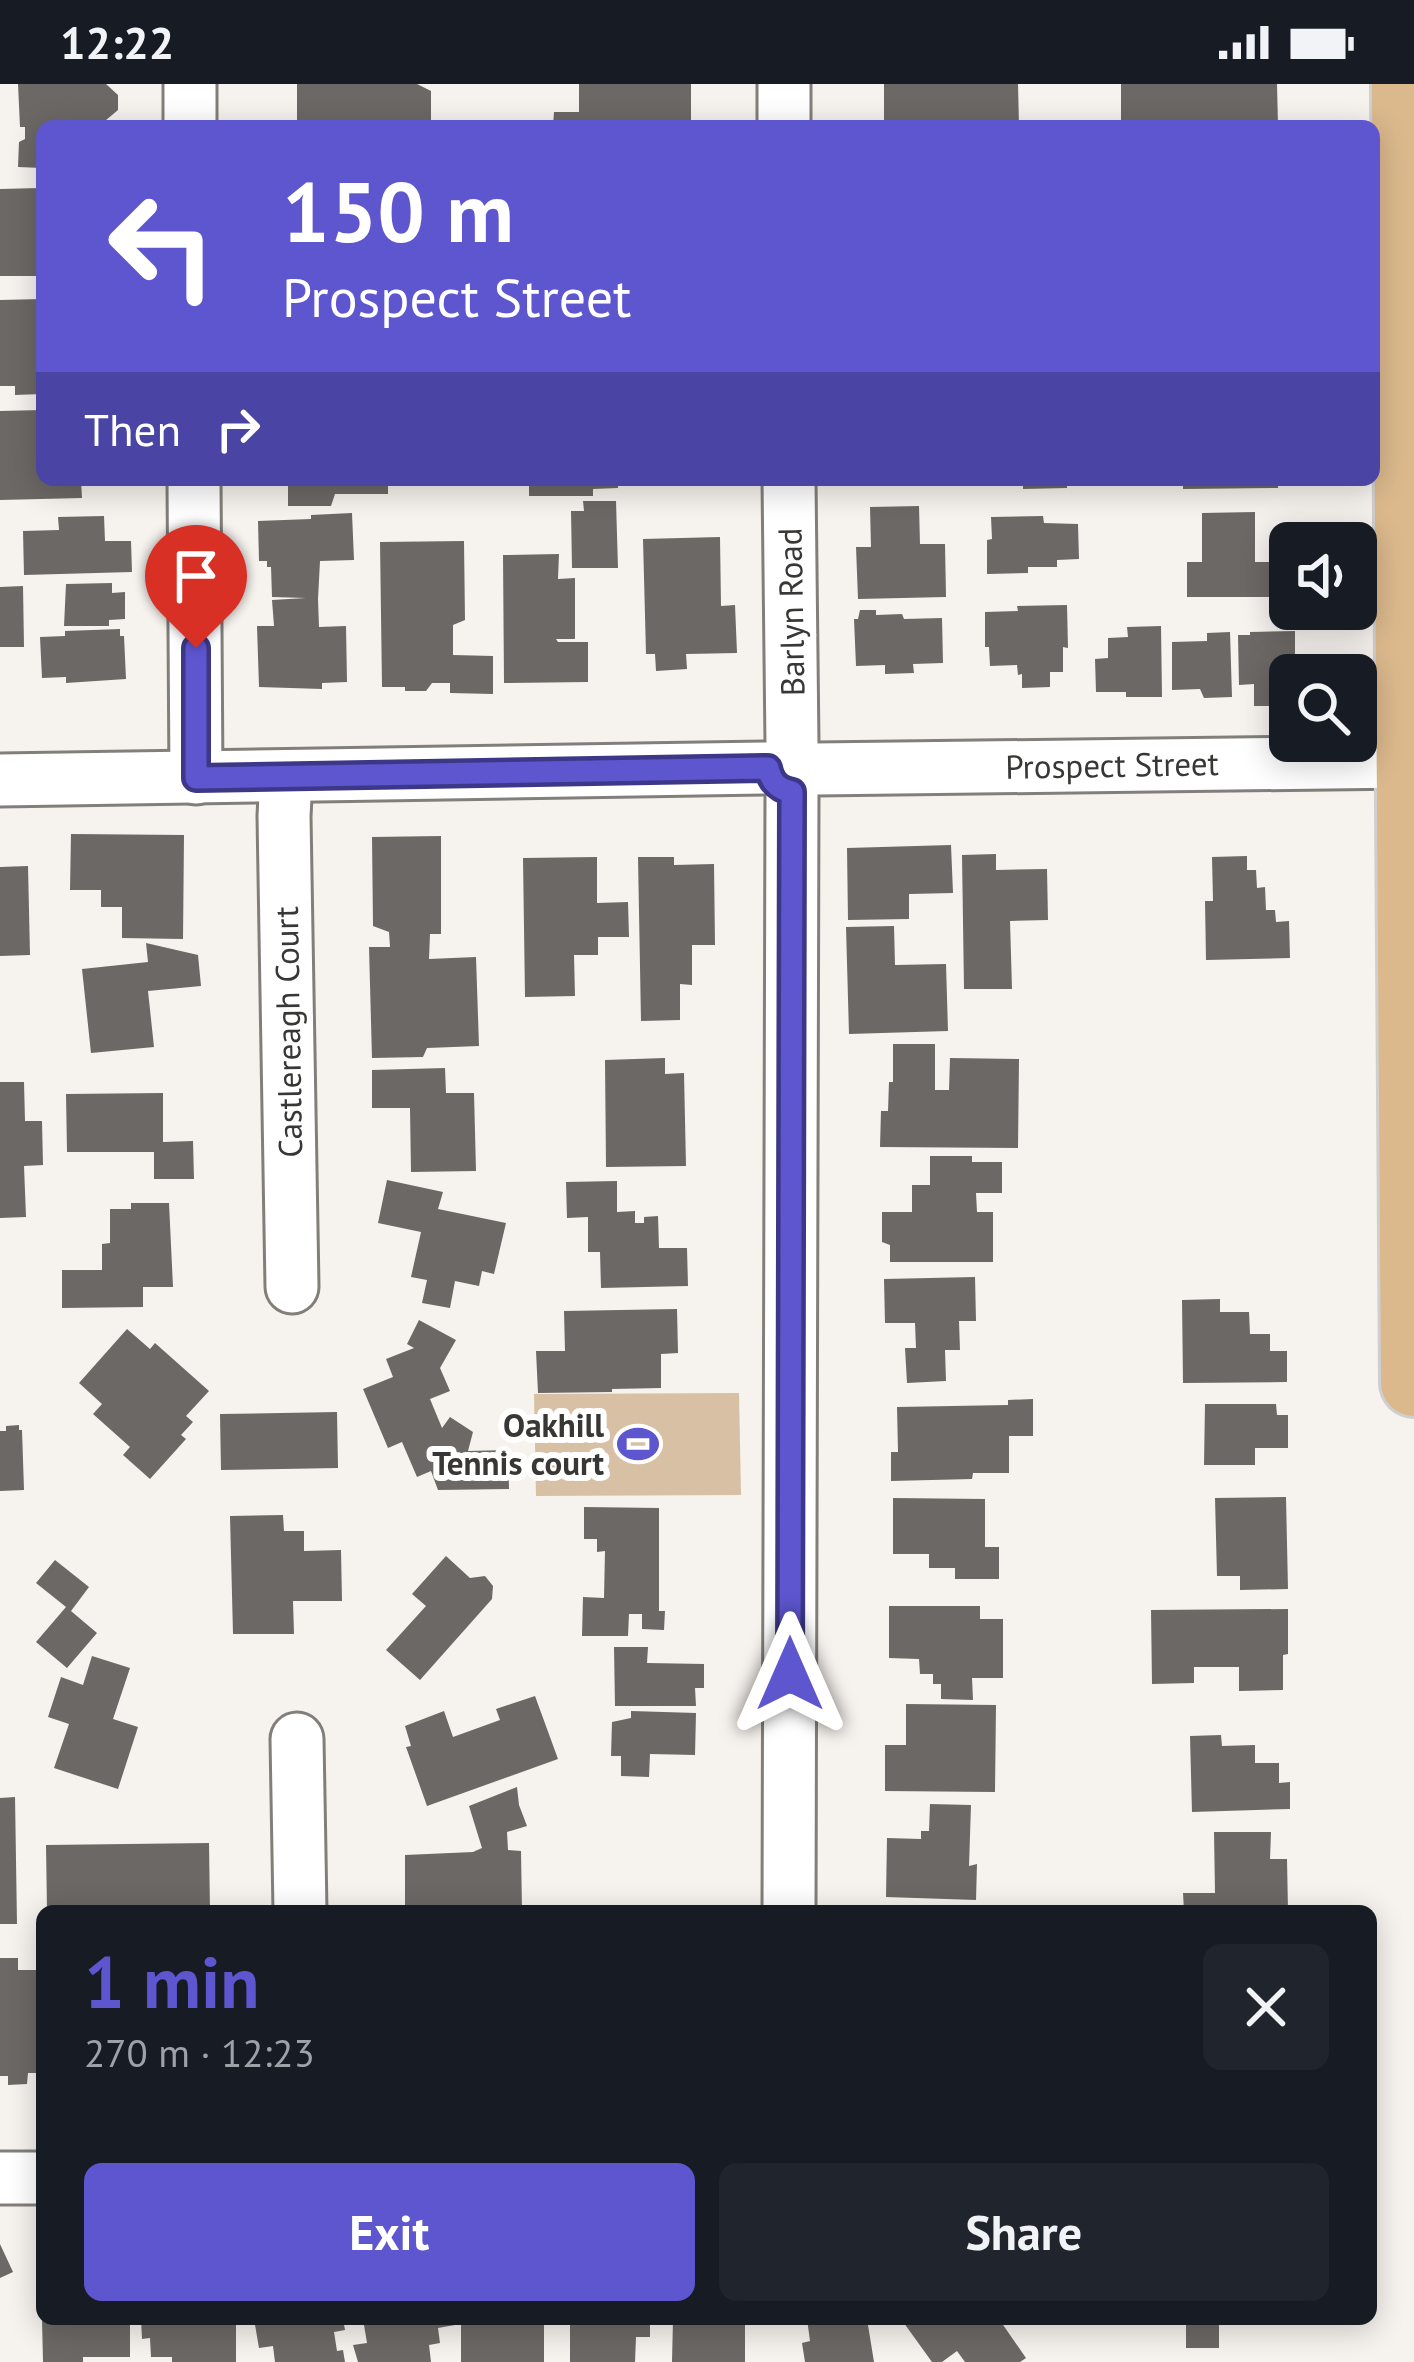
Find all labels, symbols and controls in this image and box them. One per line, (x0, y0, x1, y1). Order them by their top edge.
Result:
text: 12:22 (60, 13, 174, 71)
text: 150 m (282, 156, 514, 265)
icon: left (84, 168, 240, 324)
text: Prospect Street (282, 262, 631, 332)
icon: right (205, 396, 271, 462)
text: Then (84, 400, 181, 458)
map controls (1269, 522, 1377, 762)
button: sound (1269, 522, 1377, 630)
pin (145, 525, 247, 648)
street label: Barlyn Road (768, 527, 813, 697)
icon: arrive (163, 543, 229, 609)
button: search (1269, 654, 1377, 762)
street label: Prospect Street (1005, 741, 1219, 788)
street label: Castlereagh Court (264, 906, 311, 1158)
place label: Oakhill Tennis court (432, 1403, 604, 1484)
sports icon: Oakhill Tennis court (615, 1421, 661, 1467)
position arrow (727, 1611, 853, 1737)
text: 1 min (84, 1935, 260, 2028)
button: close (1203, 1944, 1329, 2070)
text: 270 m · 12:23 (84, 2027, 315, 2078)
button: Exit (84, 2163, 695, 2301)
button: Share (719, 2163, 1329, 2301)

